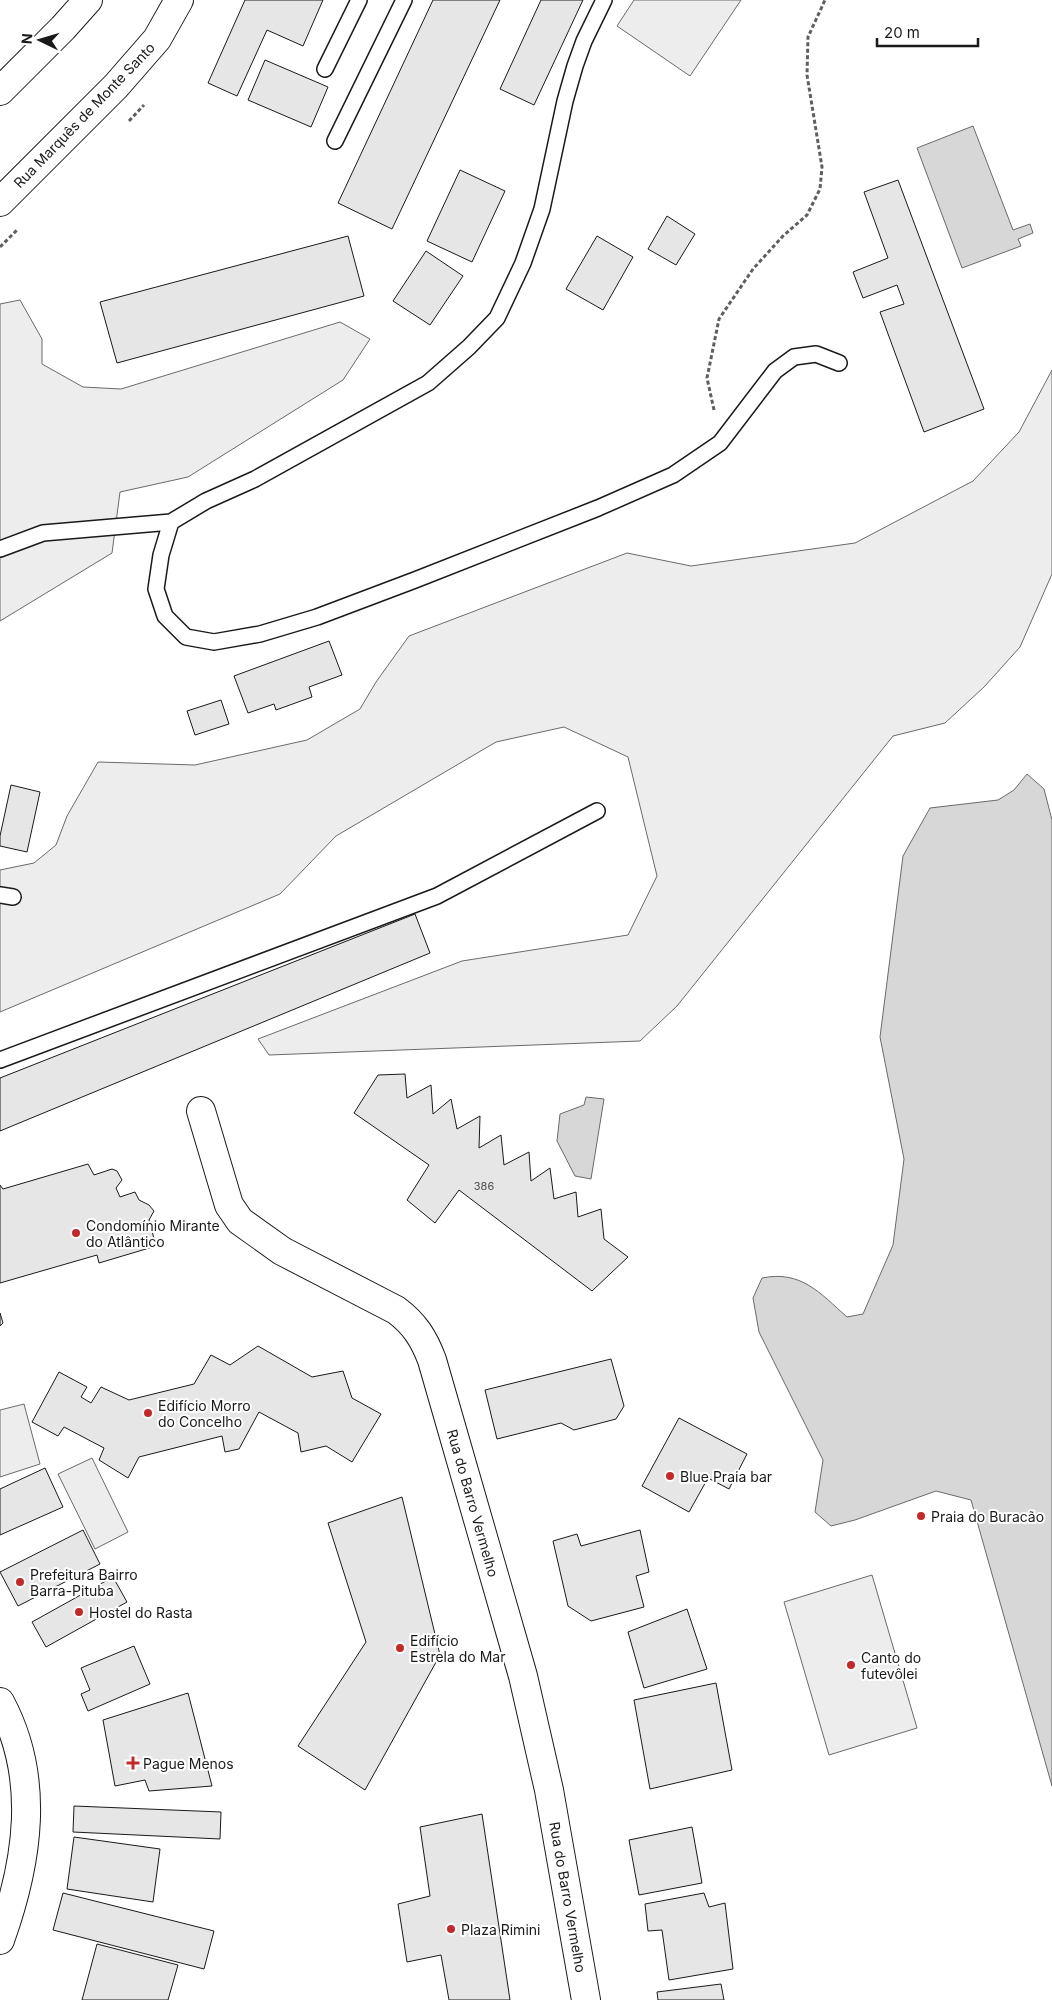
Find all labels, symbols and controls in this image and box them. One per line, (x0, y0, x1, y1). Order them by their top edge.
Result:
north arrow (15, 15, 65, 65)
scale bar (877, 15, 978, 47)
text: 20 m (884, 23, 920, 42)
text: N (18, 33, 35, 45)
street label: Rua Marquês de Monte Santo (10, 39, 158, 191)
house number: 386 (474, 1179, 494, 1193)
place label: Condomínio Mirante do Atlântico (86, 1217, 220, 1250)
marker: Condomínio Mirante do Atlântico (70, 1227, 82, 1239)
place label: Edifício Morro do Concelho (158, 1397, 251, 1430)
marker: Edifício Morro do Concelho (142, 1407, 154, 1419)
street label: Rua do Barro Vermelho (444, 1427, 502, 1579)
place label: Blue Praia bar (680, 1468, 772, 1485)
marker: Blue Praia bar (664, 1470, 676, 1482)
place label: Praia do Buracão (931, 1508, 1044, 1525)
marker: Praia do Buracão (915, 1510, 927, 1522)
place label: Prefeitura Bairro Barra-Pituba (30, 1566, 138, 1599)
marker: Prefeitura Bairro Barra-Pituba (14, 1576, 26, 1588)
place label: Hostel do Rasta (89, 1604, 193, 1621)
marker: Hostel do Rasta (73, 1606, 85, 1618)
place label: Edifício Estrela do Mar (410, 1632, 505, 1665)
marker: Edifício Estrela do Mar (394, 1642, 406, 1654)
place label: Canto do futevôlei (861, 1649, 921, 1682)
marker: Canto do futevôlei (845, 1659, 857, 1671)
place label: Pague Menos (143, 1755, 234, 1772)
marker: Pague Menos (127, 1757, 139, 1769)
street label: Rua do Barro Vermelho (546, 1820, 590, 1974)
place label: Plaza Rimini (461, 1921, 540, 1938)
marker: Plaza Rimini (445, 1923, 457, 1935)

